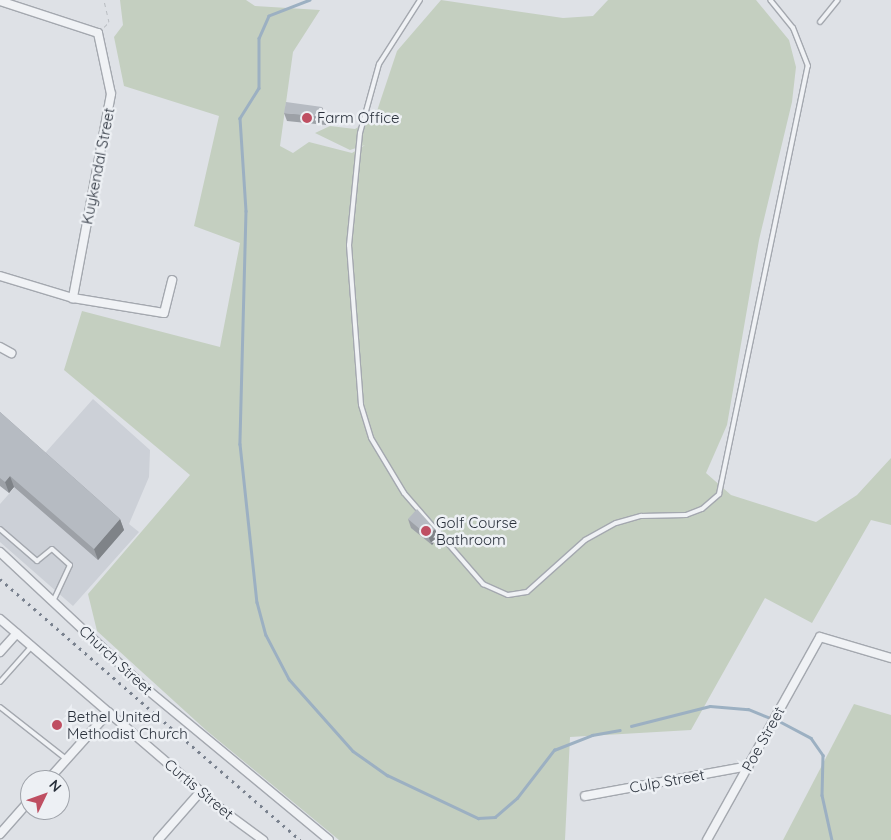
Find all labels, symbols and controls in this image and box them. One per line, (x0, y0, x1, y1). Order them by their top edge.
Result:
street label: Kuykendal Street (78, 106, 118, 226)
place label: Farm Office (317, 109, 400, 127)
marker: Farm Office (301, 112, 313, 124)
place label: Golf Course Bathroom (436, 513, 517, 548)
marker: Golf Course Bathroom (420, 525, 432, 537)
street label: Church Street (76, 621, 156, 699)
street label: Poe Street (738, 703, 788, 775)
place label: Bethel United Methodist Church (67, 707, 188, 742)
marker: Bethel United Methodist Church (51, 719, 63, 731)
street label: Curtis Street (161, 755, 237, 823)
street label: Culp Street (628, 766, 706, 796)
north arrow (20, 770, 70, 820)
text: N (45, 776, 66, 795)

